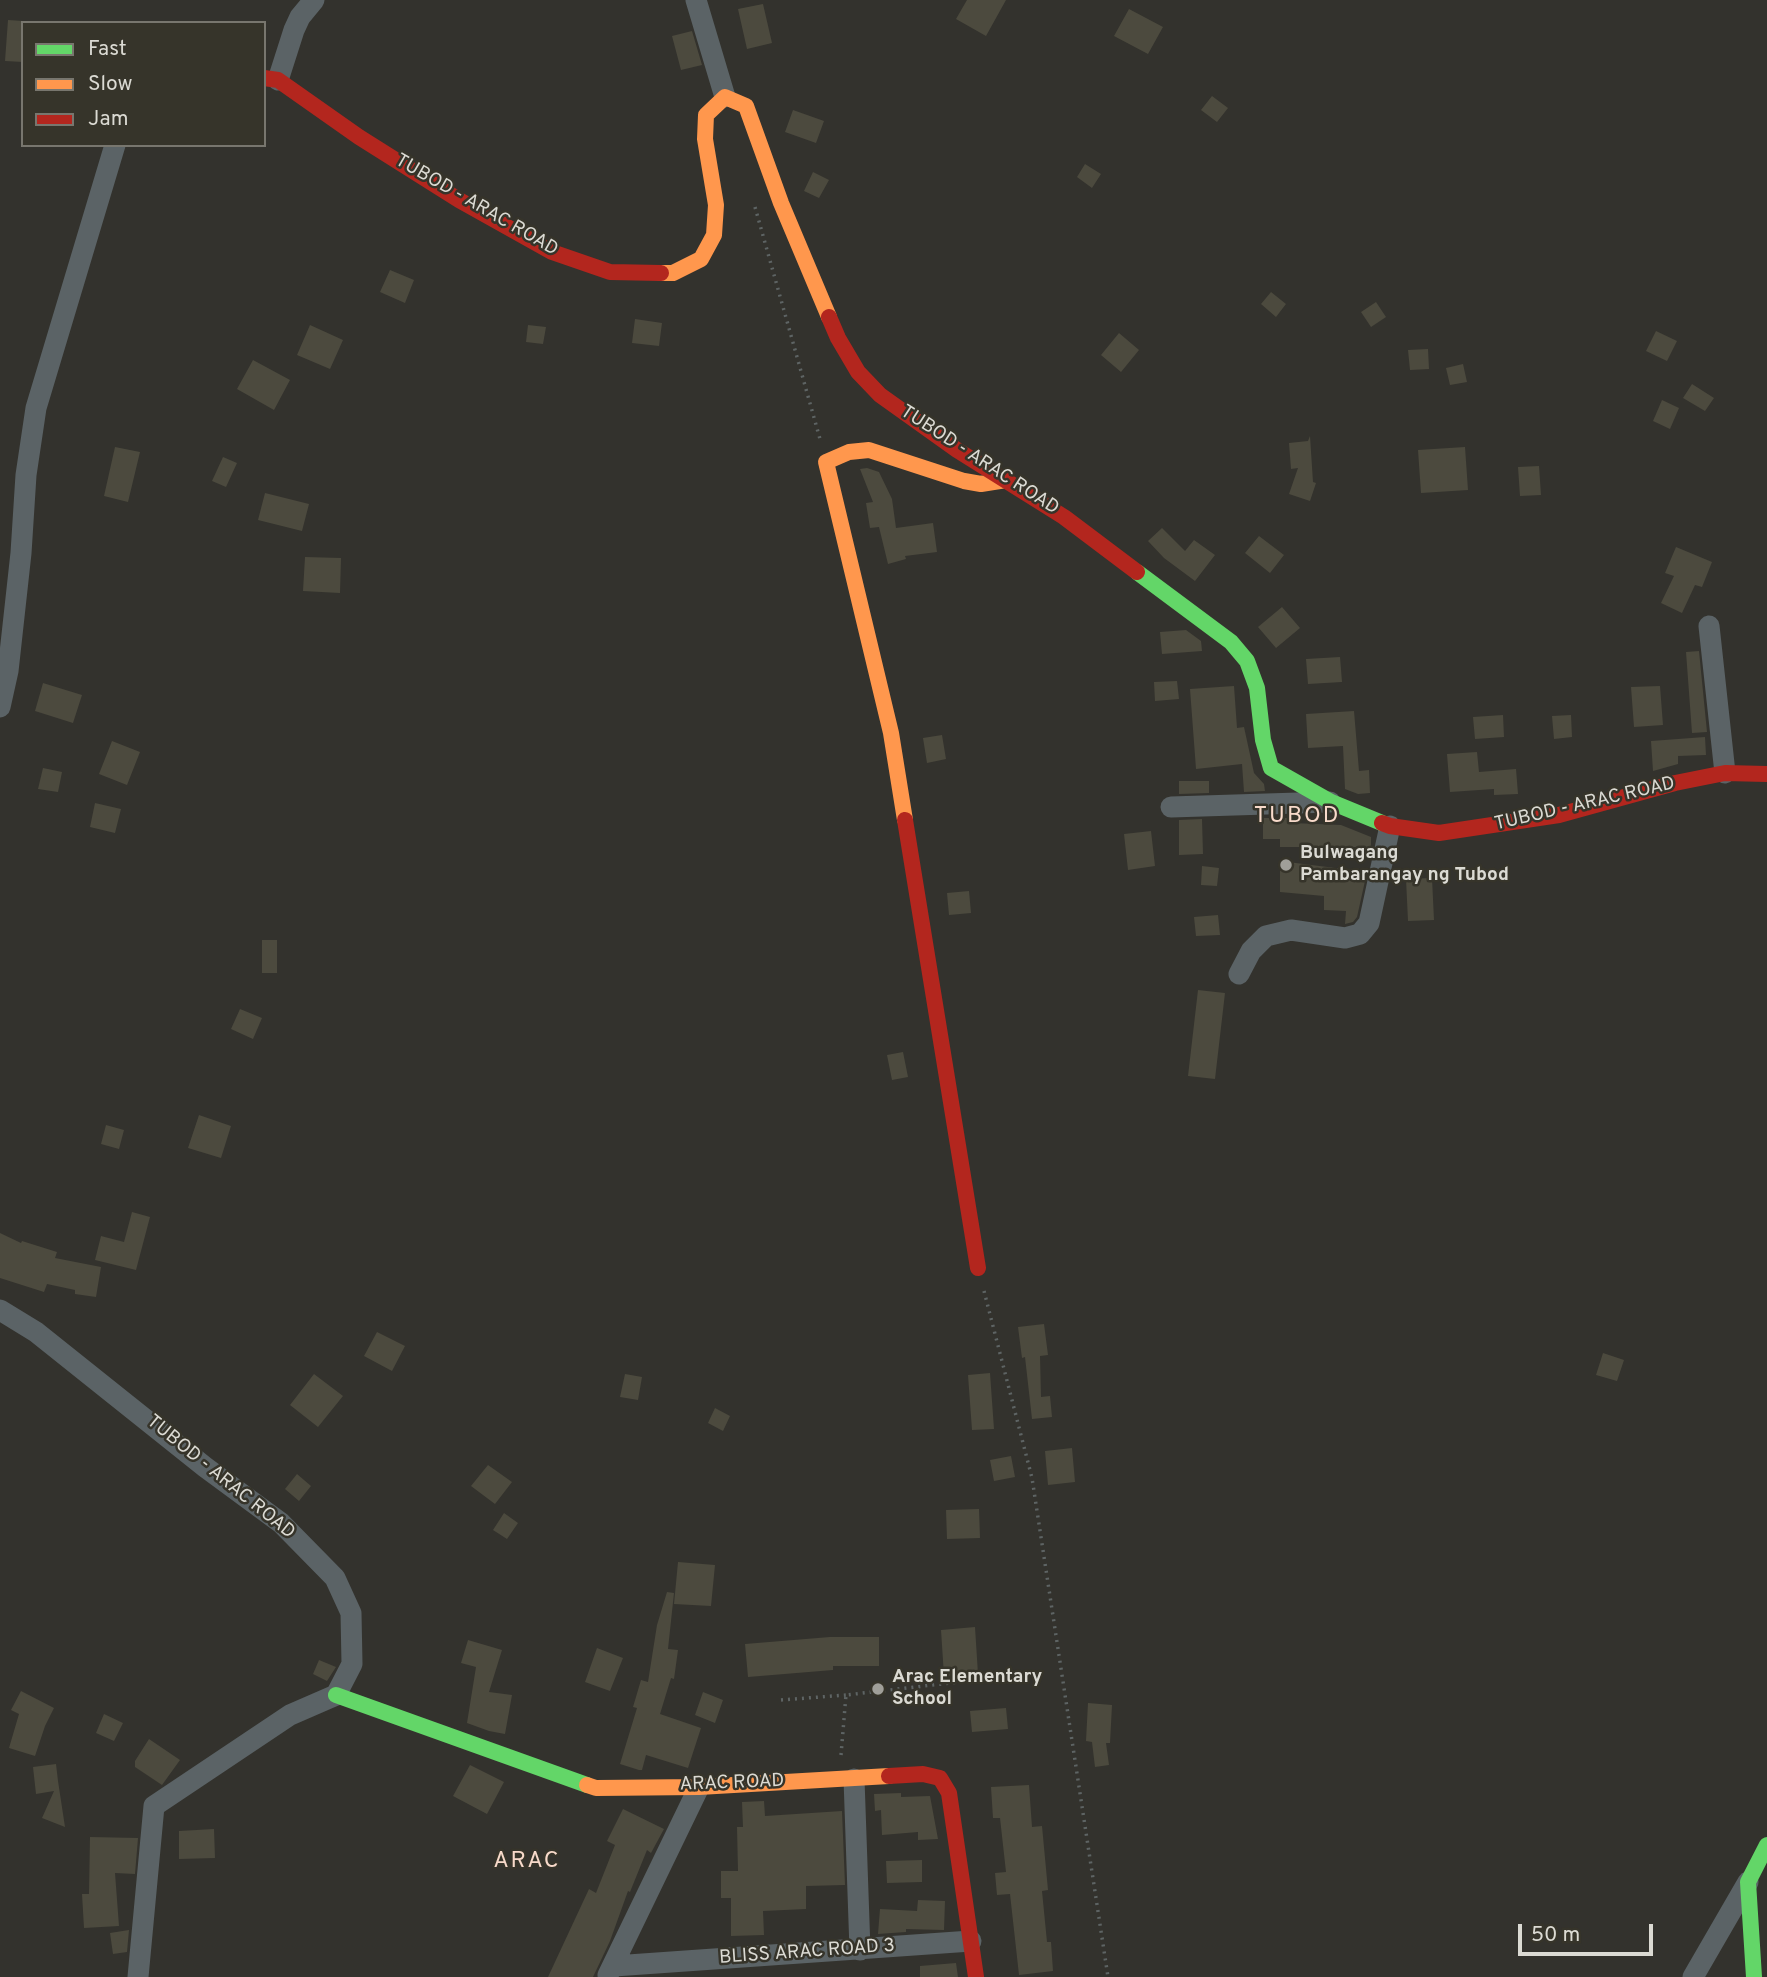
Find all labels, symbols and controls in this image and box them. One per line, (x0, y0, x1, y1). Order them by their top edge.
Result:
legend (21, 21, 266, 147)
text: Fast (88, 36, 127, 63)
text: Slow (88, 71, 133, 98)
text: Jam (88, 106, 129, 133)
street label: TUBOD - ARAC ROAD (390, 150, 562, 262)
street label: TUBOD - ARAC ROAD (895, 401, 1063, 521)
street label: TUBOD - ARAC ROAD (1493, 773, 1677, 837)
district label: TUBOD (1254, 803, 1340, 831)
place label: Bulwagang Pambarangay ng Tubod (1300, 843, 1509, 887)
marker: Bulwagang Pambarangay ng Tubod (1278, 857, 1294, 873)
street label: TUBOD - ARAC ROAD (141, 1411, 299, 1545)
place label: Arac Elementary School (892, 1667, 1042, 1711)
marker: Arac Elementary School (870, 1681, 886, 1697)
street label: ARAC ROAD (679, 1771, 785, 1797)
district label: ARAC (494, 1848, 560, 1876)
scale bar (1522, 1910, 1657, 1954)
text: 50 m (1531, 1922, 1580, 1949)
street label: BLISS ARAC ROAD 3 (718, 1935, 896, 1971)

